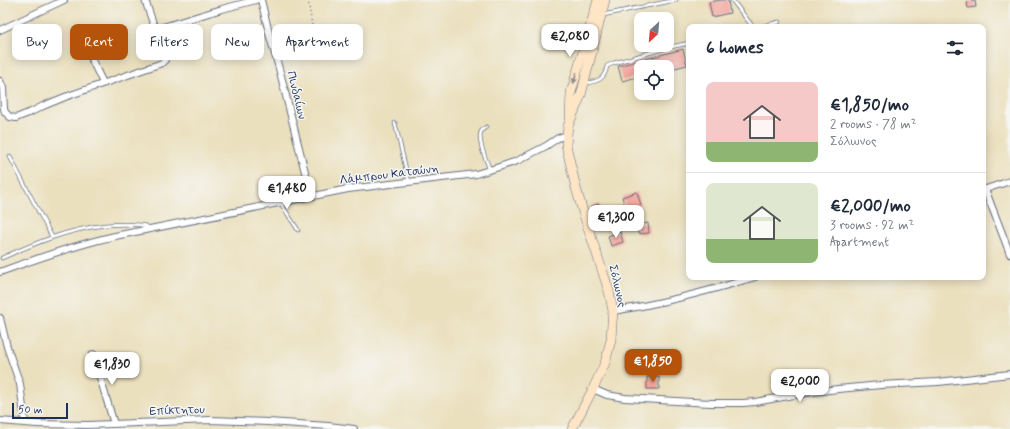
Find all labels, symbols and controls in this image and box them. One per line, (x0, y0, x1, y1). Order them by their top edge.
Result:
north arrow (634, 12, 674, 52)
map controls (634, 12, 674, 100)
chip: Buy (12, 24, 62, 60)
chip: Rent (70, 24, 128, 60)
chip: Filters (136, 24, 203, 60)
chip: New (211, 24, 264, 60)
chip: Apartment (272, 24, 363, 60)
pin: €2,080 (537, 24, 603, 58)
text: €2,080 (550, 28, 590, 45)
text: 6 homes (706, 37, 764, 59)
icon: filters (944, 37, 966, 59)
button: locate (634, 60, 674, 100)
street label: Πινδαίων (282, 69, 310, 121)
one-way arrow (572, 72, 578, 84)
text: €1,850/mo (830, 94, 909, 116)
icon: home (738, 98, 786, 146)
text: 2 rooms · 78 m² (830, 116, 917, 133)
text: Σόλωνος (830, 133, 877, 150)
street label: Λάμπρου Κατσώνη (339, 161, 440, 189)
pin: €1,480 (254, 176, 320, 210)
text: €1,480 (267, 180, 307, 197)
text: €2,000/mo (830, 195, 911, 217)
icon: home (738, 199, 786, 247)
pin: €1,300 (583, 205, 649, 239)
text: €1,300 (597, 209, 635, 226)
text: 3 rooms · 92 m² (830, 217, 914, 234)
text: Apartment (830, 234, 889, 251)
street label: Σόλωνος (604, 263, 630, 309)
pin: €1,850 (620, 349, 686, 383)
pin: €1,830 (79, 352, 145, 386)
text: €1,850 (634, 353, 672, 370)
text: €1,830 (94, 356, 130, 373)
pin: €2,000 (767, 369, 833, 403)
text: €2,000 (780, 373, 820, 390)
scale bar (12, 401, 68, 420)
street label: Επίκτητου (149, 402, 206, 420)
text: 50 m (18, 403, 43, 417)

